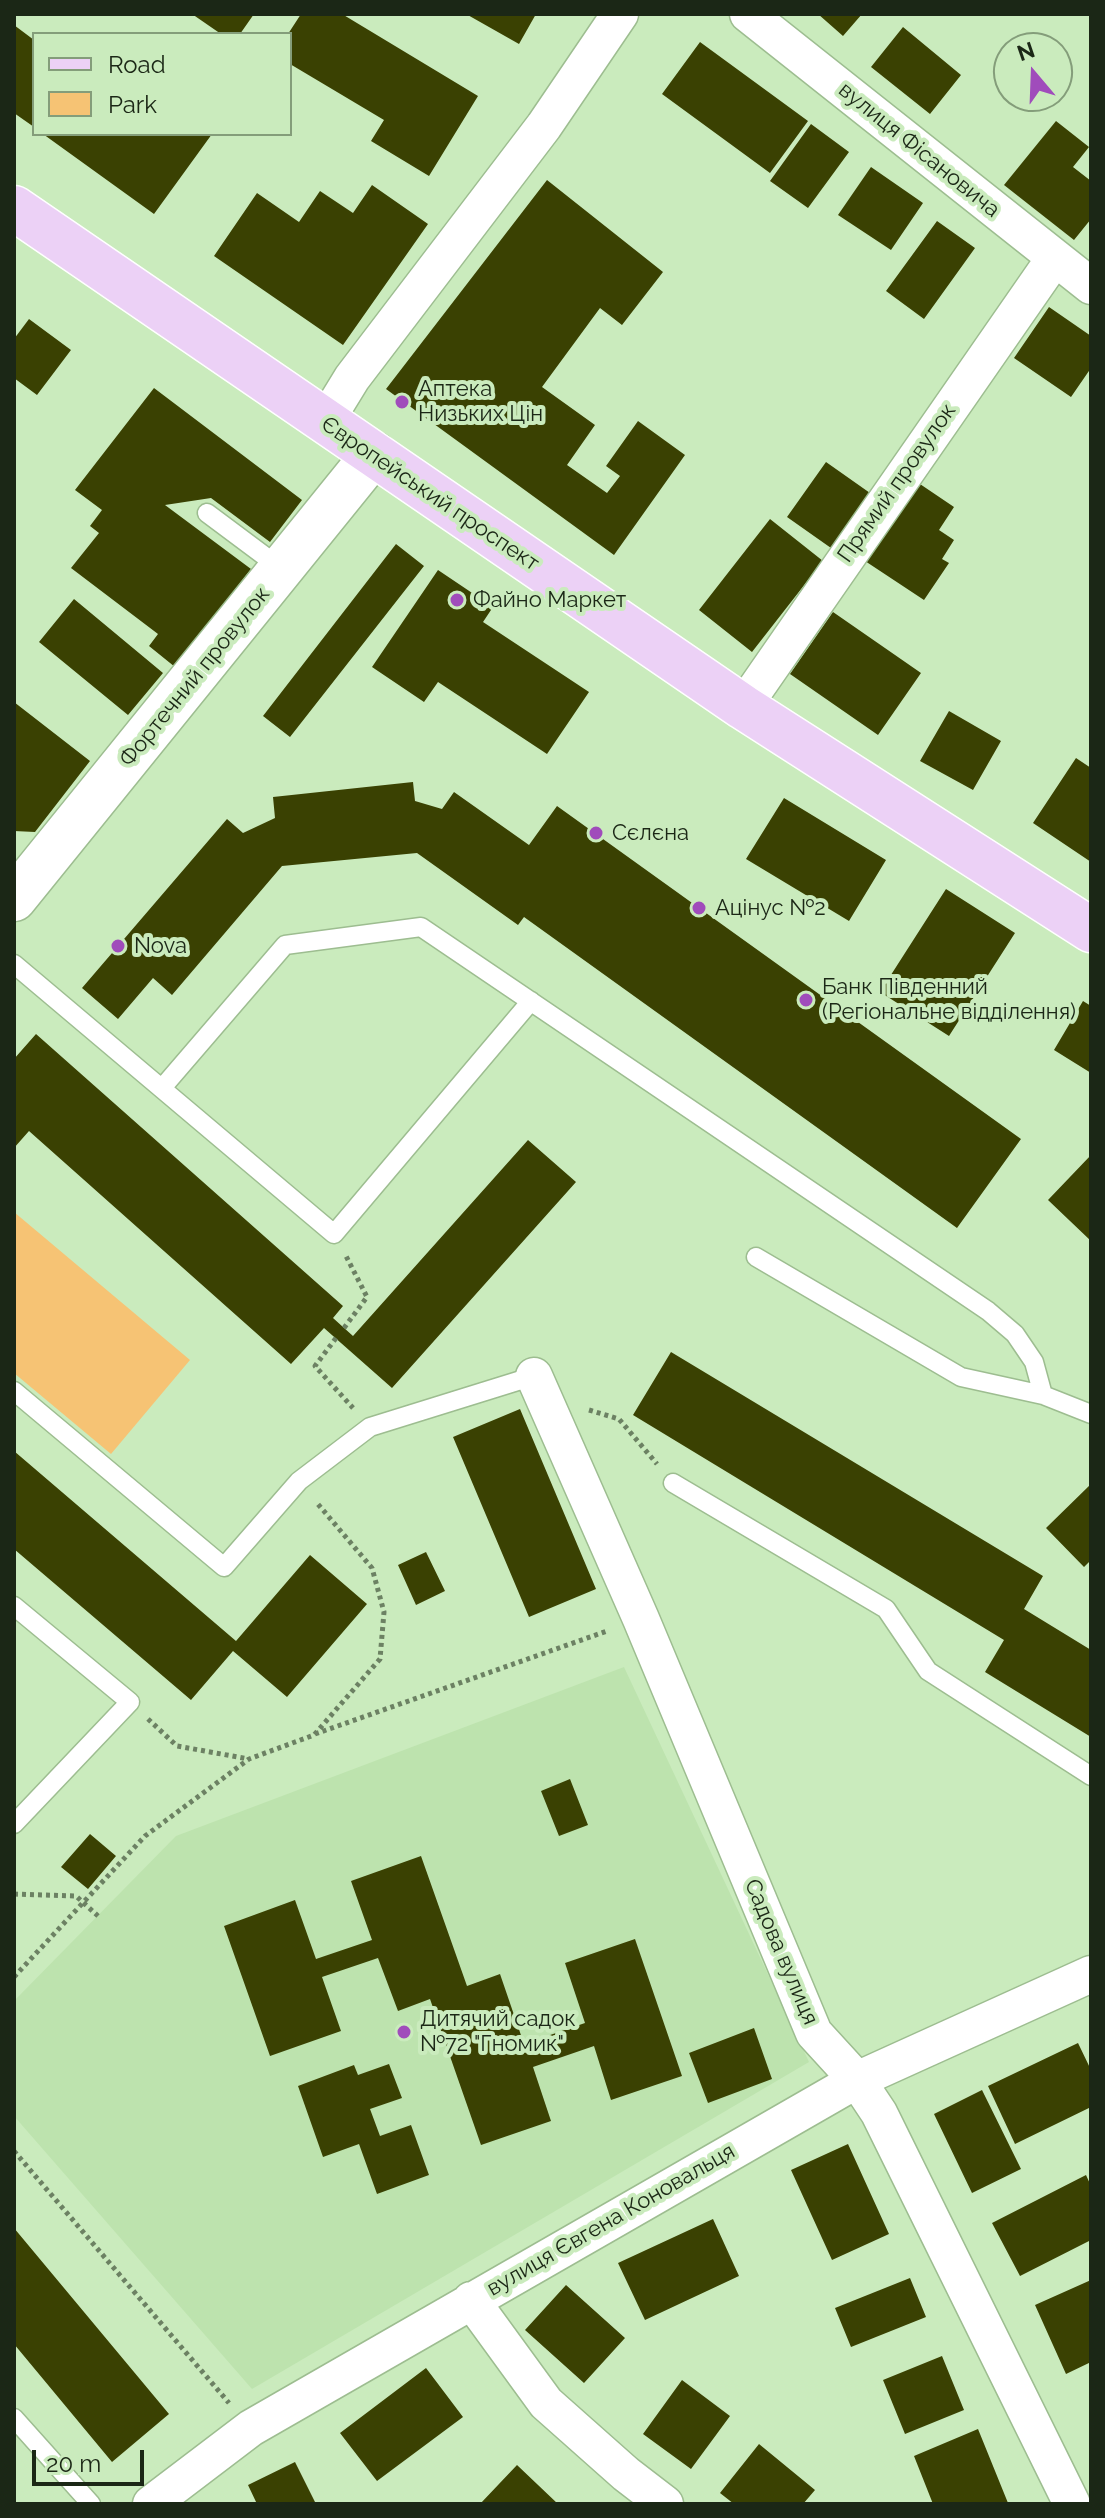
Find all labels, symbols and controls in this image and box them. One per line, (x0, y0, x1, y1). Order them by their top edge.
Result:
legend (32, 32, 292, 136)
north arrow (993, 32, 1073, 112)
text: N (1014, 36, 1038, 66)
text: Road (108, 50, 166, 79)
street label: вулиця Фісановича (833, 77, 1005, 223)
text: Park (108, 90, 157, 119)
place label: Аптека Низьких Цін (418, 376, 543, 428)
marker: Аптека Низьких Цін (393, 393, 411, 411)
street label: Прямий провулок (832, 399, 962, 567)
street label: Європейський проспект (316, 411, 544, 577)
street label: Фортечний провулок (114, 582, 276, 772)
place label: Файно Маркет (473, 587, 626, 613)
marker: Файно Маркет (448, 591, 466, 609)
place label: Сєлєна (612, 820, 689, 846)
marker: Сєлєна (587, 824, 605, 842)
place label: Ацінус №2 (715, 895, 826, 921)
marker: Ацінус №2 (690, 899, 708, 917)
place label: Nova (134, 933, 187, 959)
marker: Nova (109, 937, 127, 955)
place label: Банк Південний (Регіональне відділення) (822, 974, 1076, 1026)
marker: Банк Південний (Регіональне відділення) (797, 991, 815, 1009)
street label: Садова вулиця (738, 1875, 824, 2029)
place label: Дитячий садок №72 "Гномик" (420, 2006, 576, 2058)
marker: Дитячий садок №72 "Гномик" (395, 2023, 413, 2041)
street label: вулиця Євгена Коновальця (482, 2138, 740, 2302)
scale bar (36, 2434, 148, 2484)
text: 20 m (46, 2449, 101, 2478)

